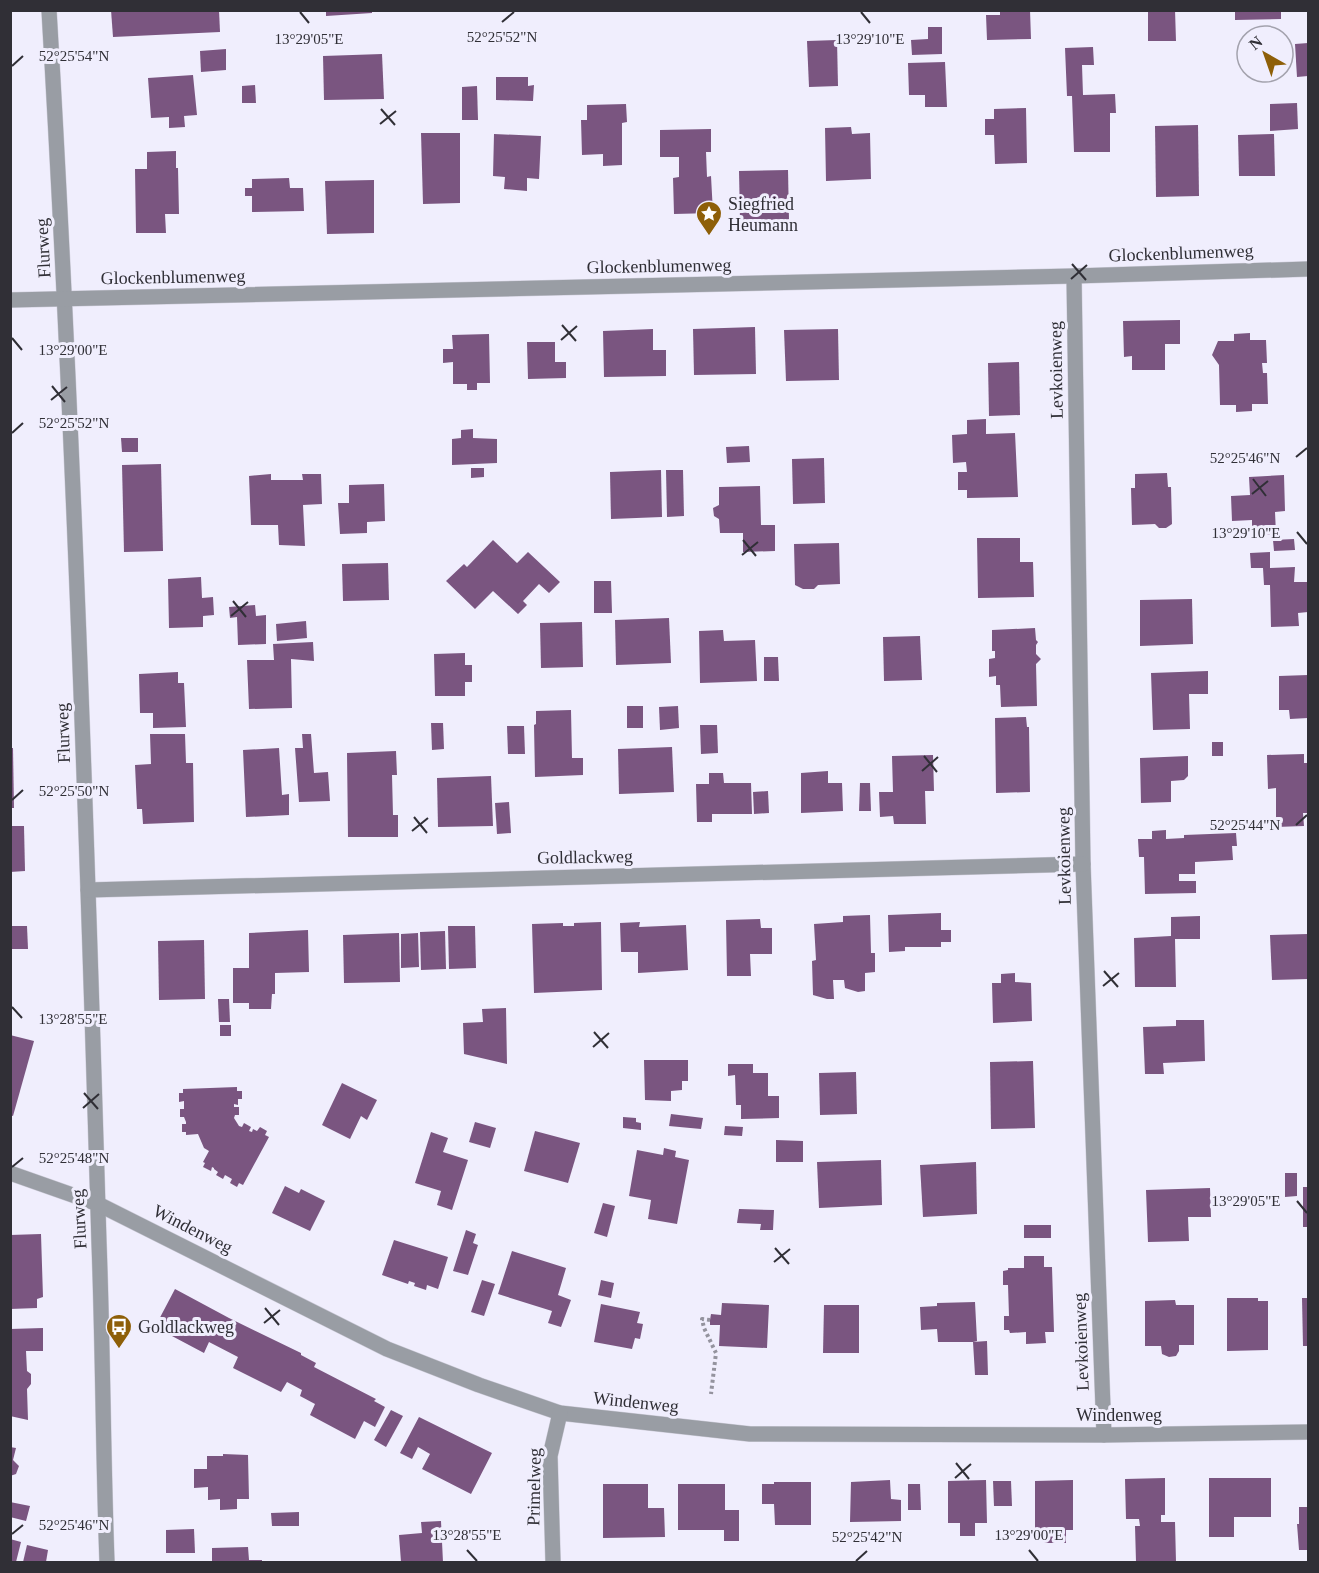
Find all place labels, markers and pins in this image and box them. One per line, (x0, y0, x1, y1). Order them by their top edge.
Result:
place label: Siegfried Heumann (728, 194, 798, 235)
place icon: Siegfried Heumann (694, 199, 724, 237)
bus stop icon: Goldlackweg (104, 1312, 134, 1350)
place label: Goldlackweg (138, 1317, 234, 1337)

